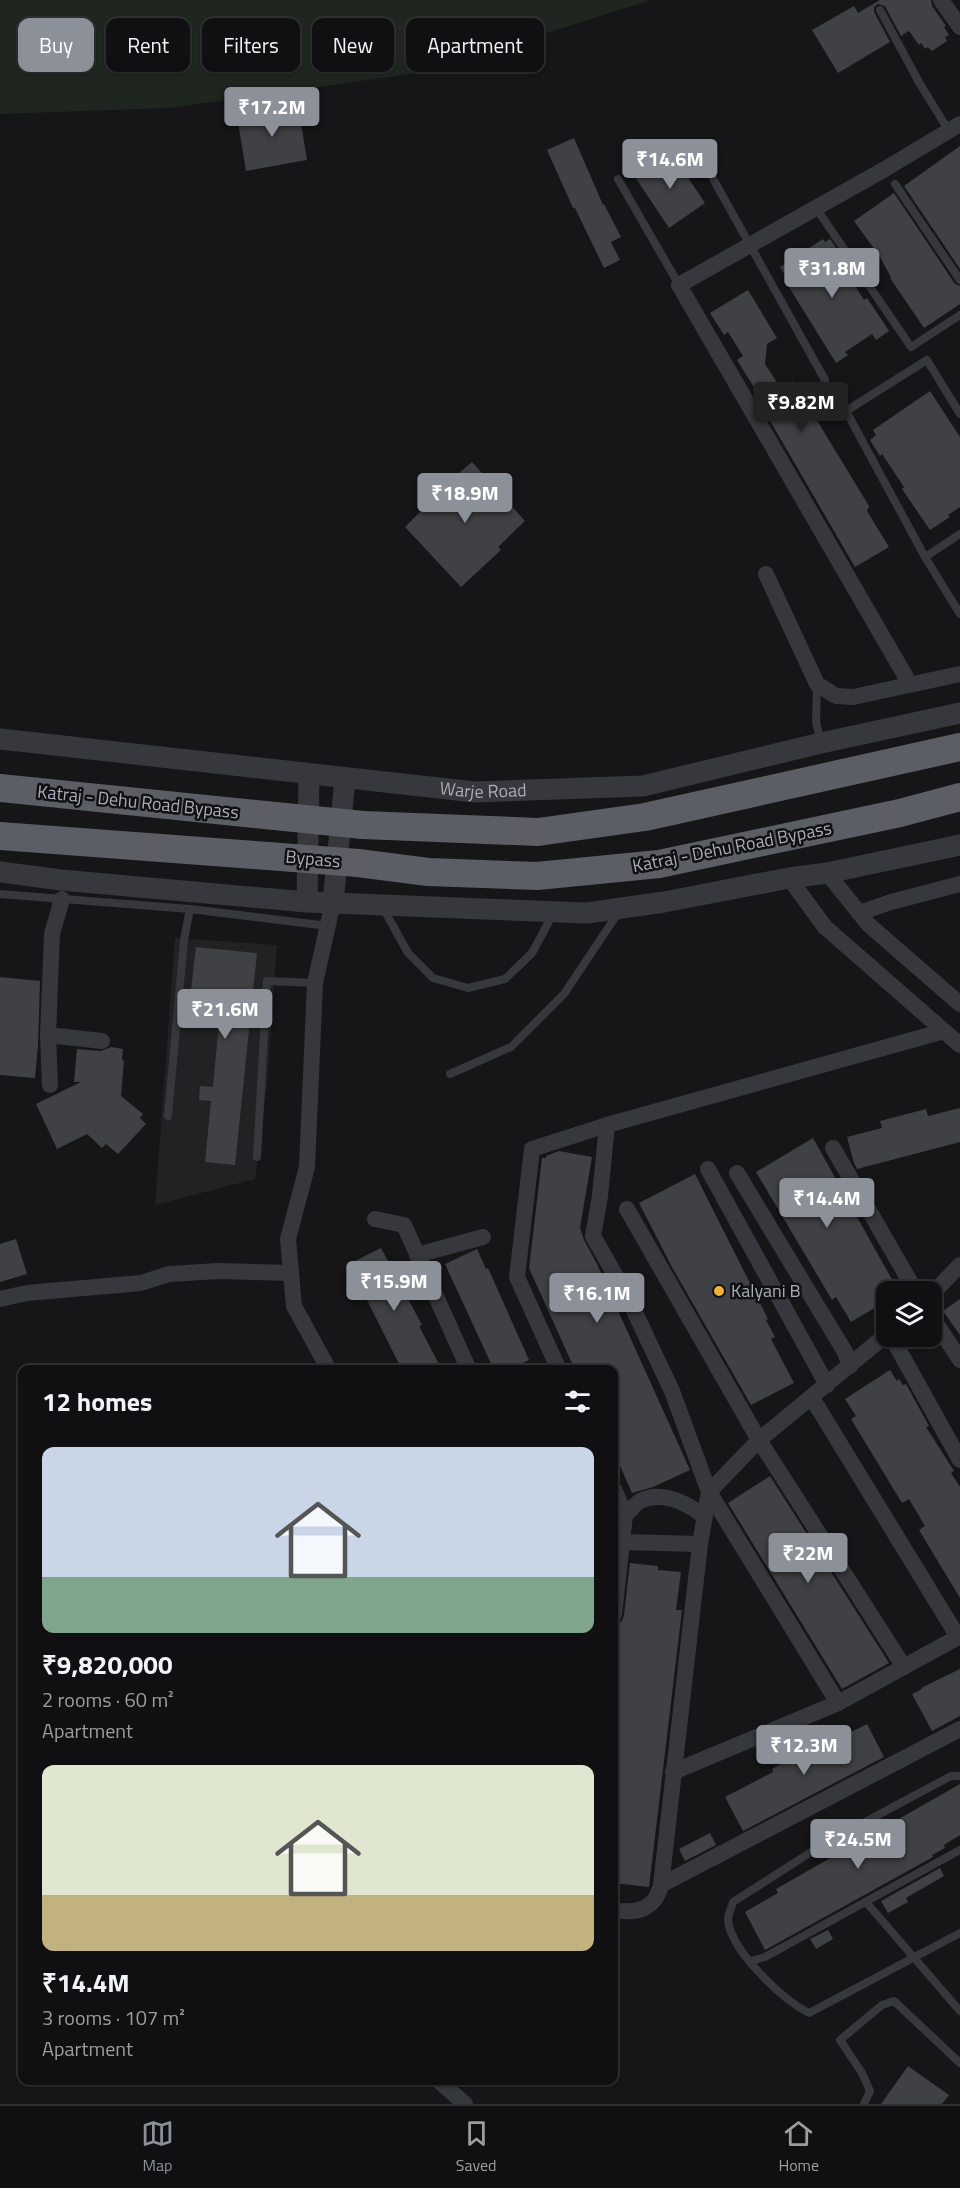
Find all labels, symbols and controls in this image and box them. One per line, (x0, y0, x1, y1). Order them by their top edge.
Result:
chip: Buy (18, 18, 94, 72)
chip: Rent (106, 18, 190, 72)
chip: Filters (202, 18, 300, 72)
chip: New (312, 18, 394, 72)
chip: Apartment (406, 18, 544, 72)
pin: ₹17.2M (223, 87, 321, 138)
text: ₹17.2M (238, 91, 306, 122)
pin: ₹14.6M (621, 139, 719, 190)
text: ₹14.6M (636, 143, 704, 174)
pin: ₹31.8M (783, 248, 881, 299)
text: ₹31.8M (798, 252, 866, 283)
pin: ₹9.82M (752, 382, 850, 433)
text: ₹9.82M (767, 386, 835, 417)
pin: ₹18.9M (416, 473, 514, 524)
text: ₹18.9M (431, 477, 499, 508)
street label: Warje Road (438, 774, 527, 805)
street label: Katraj - Dehu Road Bypass (36, 778, 240, 826)
street label: Katraj - Dehu Road Bypass (630, 814, 834, 879)
street label: Bypass (284, 843, 342, 874)
pin: ₹21.6M (176, 989, 274, 1040)
text: ₹21.6M (191, 993, 259, 1024)
pin: ₹14.4M (778, 1178, 876, 1229)
text: ₹14.4M (793, 1182, 861, 1213)
pin: ₹15.9M (345, 1261, 443, 1312)
text: ₹15.9M (360, 1265, 428, 1296)
pin: ₹16.1M (548, 1273, 646, 1324)
text: ₹16.1M (563, 1277, 631, 1308)
place label: Kalyani B (731, 1277, 801, 1304)
map controls (876, 1281, 942, 1347)
button: layers (876, 1281, 942, 1347)
marker: Kalyani B (712, 1284, 726, 1298)
text: 12 homes (42, 1382, 152, 1421)
icon: filters (561, 1385, 594, 1418)
icon: home (264, 1486, 372, 1594)
pin: ₹22M (772, 1533, 844, 1584)
text: ₹22M (783, 1537, 834, 1568)
text: ₹9,820,000 (42, 1645, 172, 1684)
text: 2 rooms · 60 m² (42, 1684, 174, 1715)
text: Apartment (42, 1715, 133, 1746)
pin: ₹12.3M (755, 1725, 853, 1776)
text: ₹12.3M (770, 1729, 838, 1760)
icon: home (264, 1804, 372, 1912)
pin: ₹24.5M (809, 1819, 907, 1870)
text: ₹24.5M (824, 1823, 892, 1854)
text: ₹14.4M (42, 1963, 130, 2002)
text: 3 rooms · 107 m² (42, 2002, 185, 2033)
text: Apartment (42, 2033, 133, 2064)
tab: Map (141, 2117, 174, 2177)
tab: Saved (456, 2117, 497, 2177)
tab: Home (778, 2117, 819, 2177)

